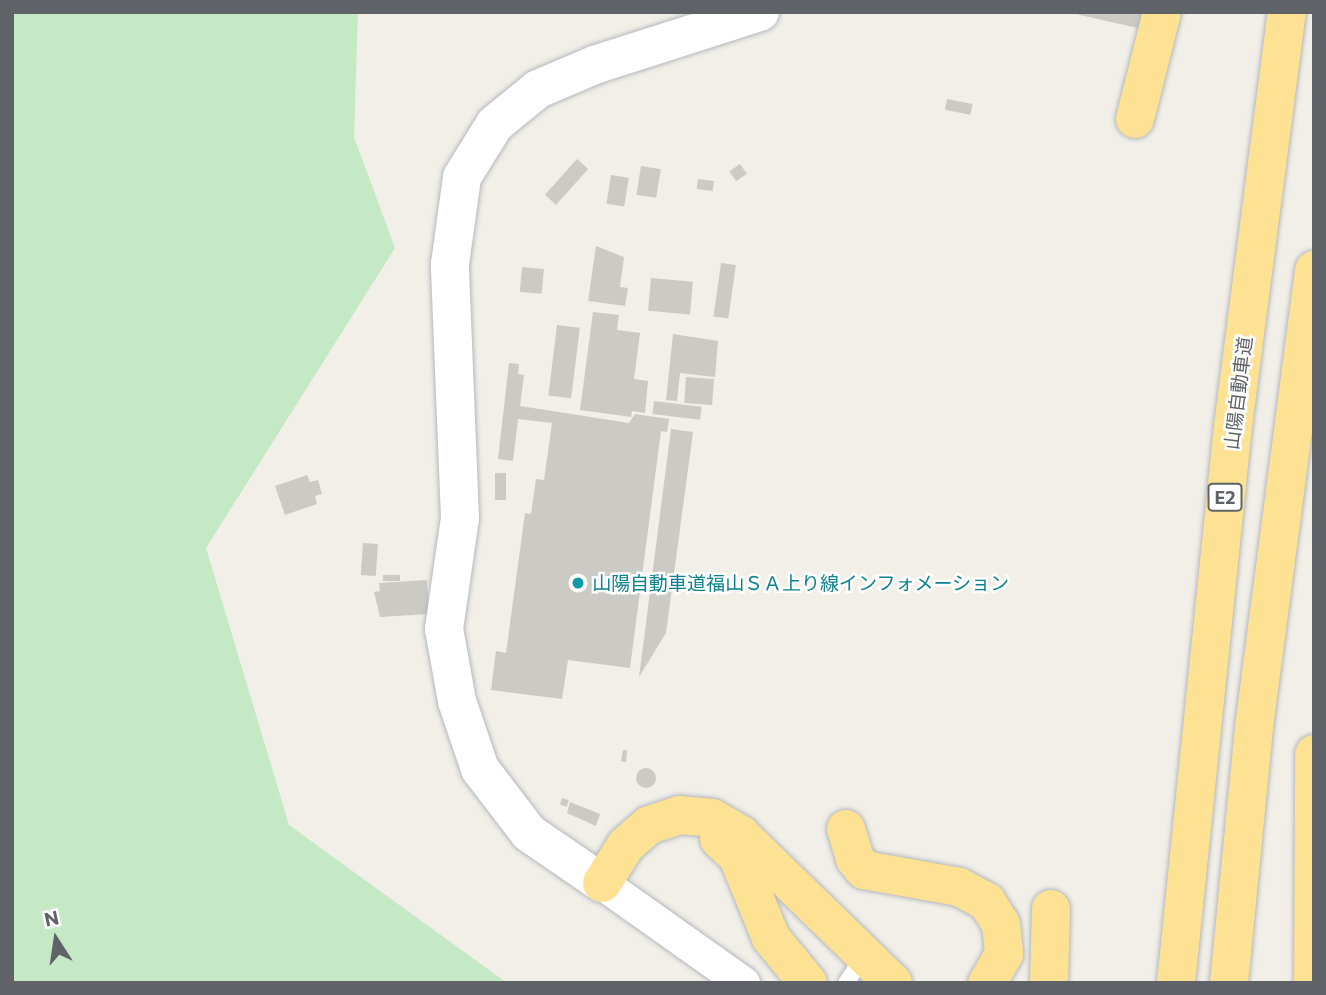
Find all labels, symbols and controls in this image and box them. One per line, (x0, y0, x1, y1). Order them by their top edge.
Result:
street label: 山陽自動車道 (1220, 335, 1256, 451)
road number: E2 (1208, 482, 1242, 512)
place label: 山陽自動車道福山ＳＡ上り線インフォメーション (592, 572, 1010, 594)
marker: 山陽自動車道福山ＳＡ上り線インフォメーション (570, 575, 586, 591)
north arrow (21, 904, 91, 974)
text: N (42, 905, 61, 931)

